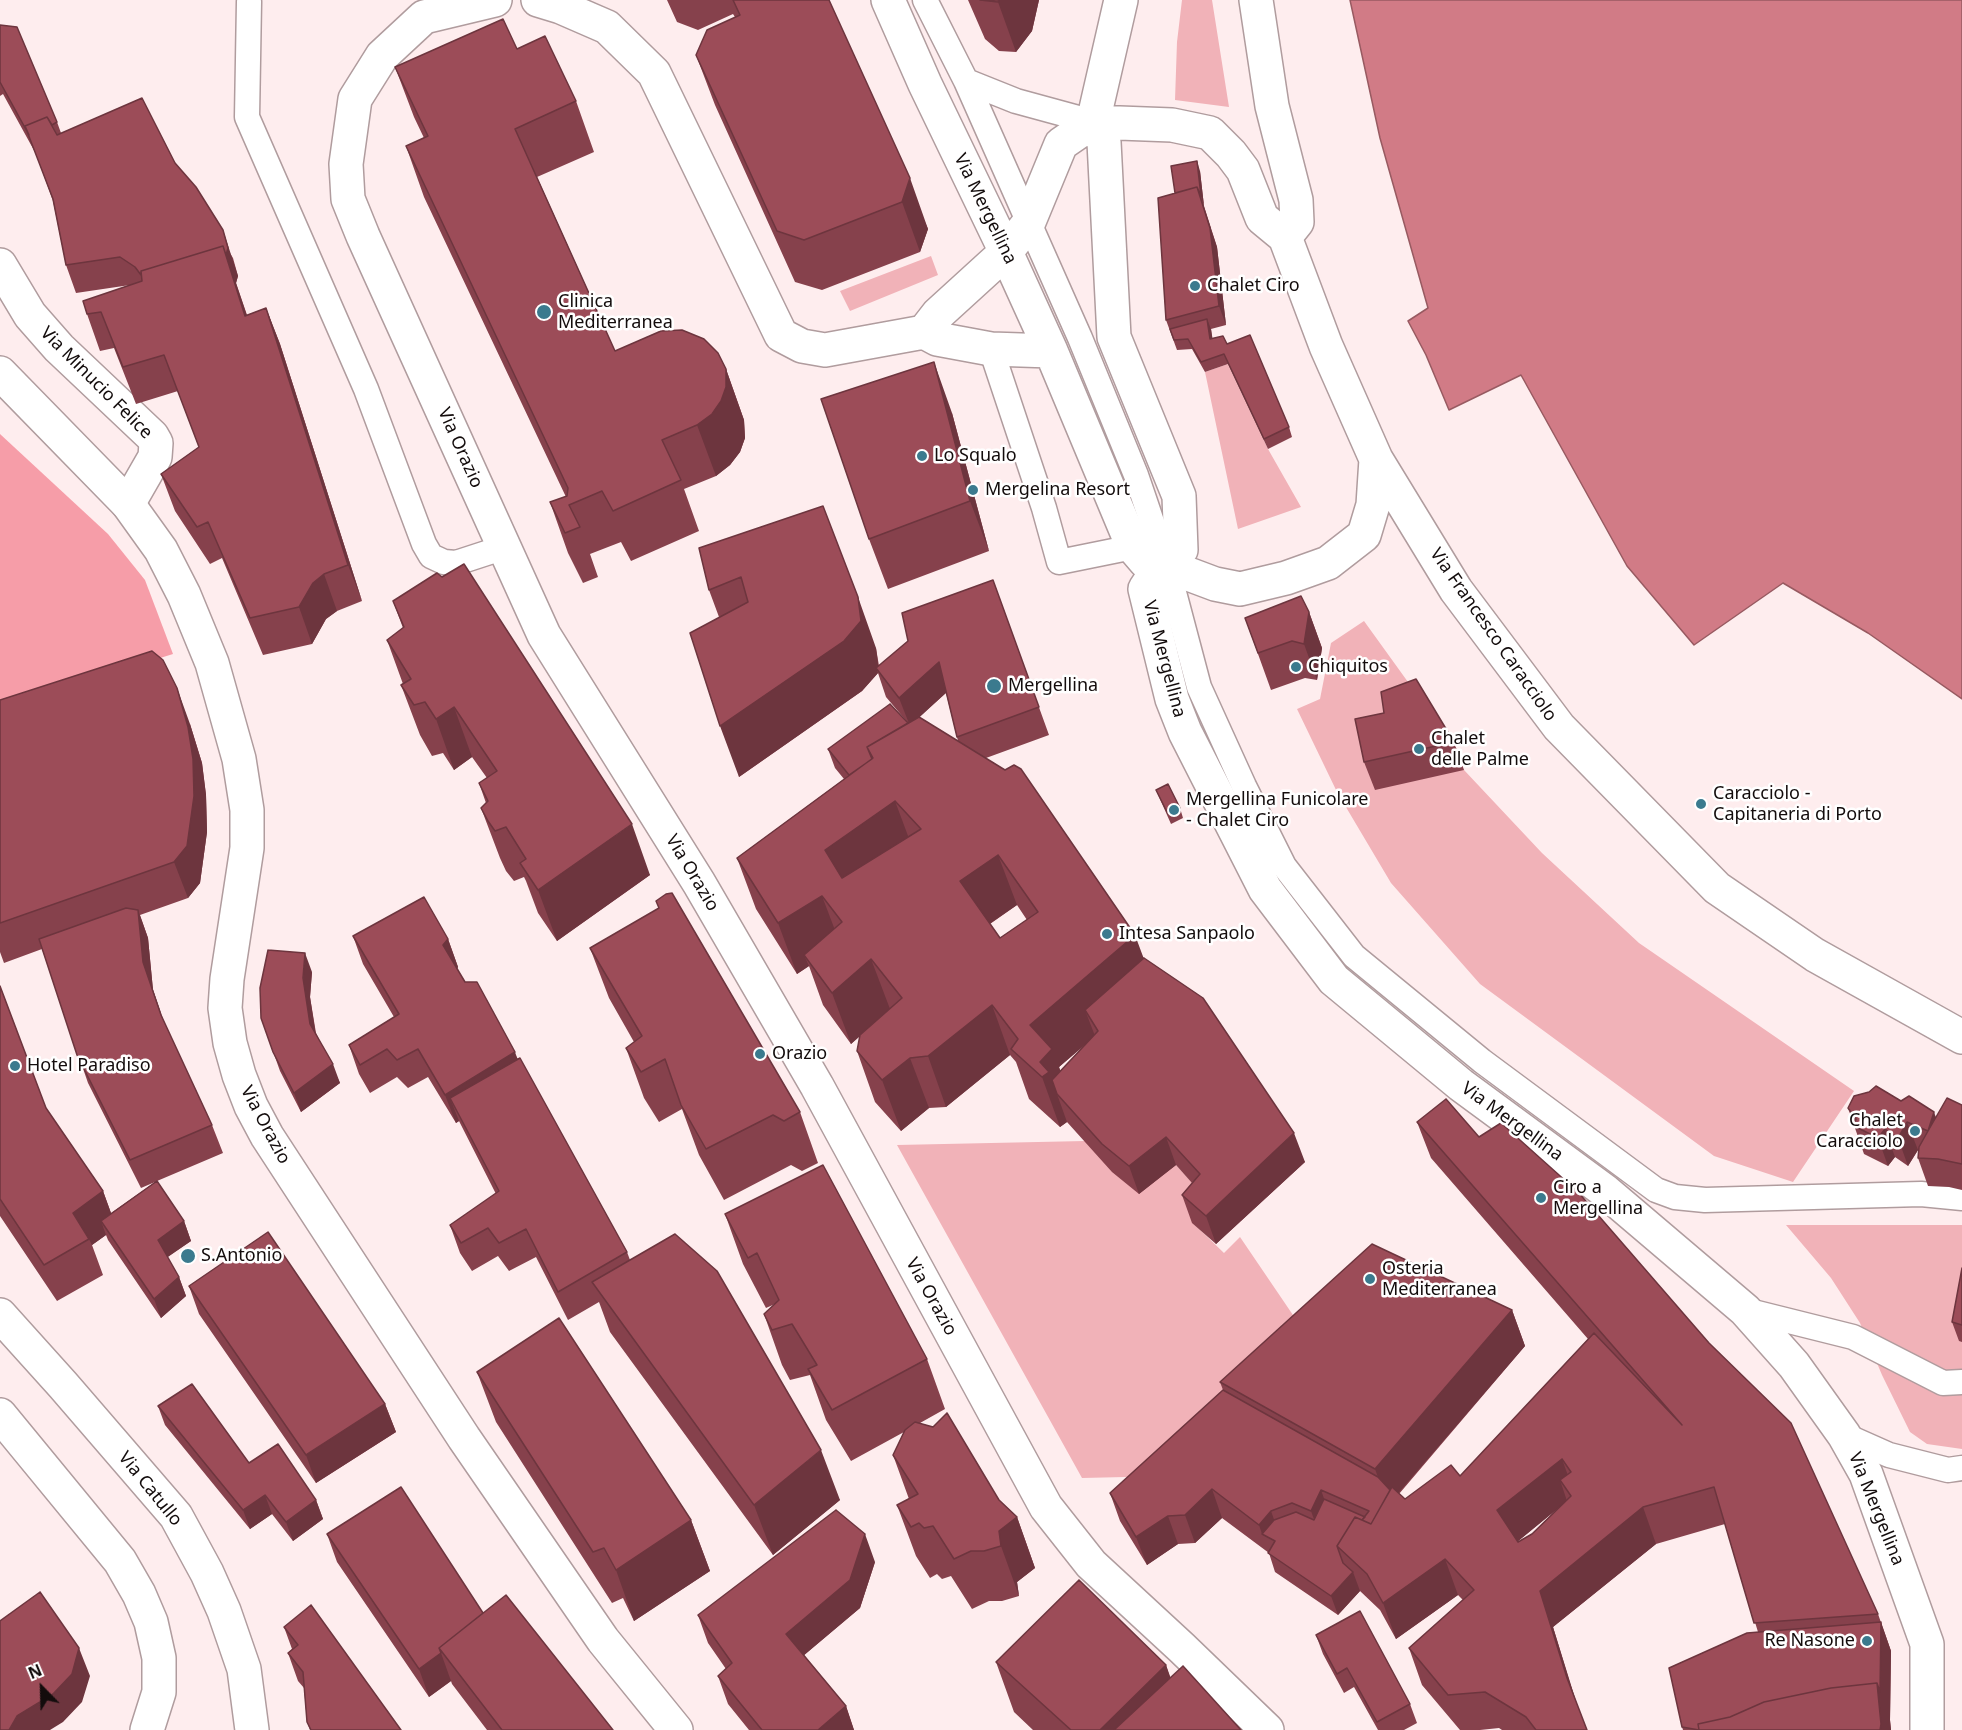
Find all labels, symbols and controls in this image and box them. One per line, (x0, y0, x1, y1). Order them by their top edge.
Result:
street label: Via Mergellina (949, 150, 1021, 268)
place label: Chalet Ciro (1207, 275, 1300, 297)
marker: Chalet Ciro (1188, 279, 1202, 293)
place label: Clinica Mediterranea (558, 291, 673, 334)
marker: Clinica Mediterranea (535, 303, 553, 321)
street label: Via Minucio Felice (35, 322, 157, 444)
street label: Via Orazio (433, 405, 487, 491)
place label: Lo Squalo (934, 445, 1017, 467)
marker: Lo Squalo (915, 449, 929, 463)
place label: Mergelina Resort (985, 479, 1130, 501)
marker: Mergelina Resort (966, 483, 980, 497)
street label: Via Francesco Caracciolo (1425, 544, 1561, 726)
street label: Via Mergellina (1138, 598, 1190, 720)
place label: Chiquitos (1308, 656, 1388, 678)
marker: Chiquitos (1289, 660, 1303, 674)
place label: Mergellina (1008, 675, 1098, 697)
marker: Mergellina (985, 677, 1003, 695)
place label: Chalet delle Palme (1431, 728, 1529, 771)
marker: Chalet delle Palme (1412, 742, 1426, 756)
place label: Caracciolo - Capitaneria di Porto (1713, 783, 1882, 826)
place label: Mergellina Funicolare - Chalet Ciro (1186, 789, 1369, 832)
marker: Caracciolo - Capitaneria di Porto (1694, 797, 1708, 811)
marker: Mergellina Funicolare - Chalet Ciro (1167, 803, 1181, 817)
street label: Via Orazio (661, 831, 723, 915)
place label: Intesa Sanpaolo (1119, 923, 1255, 945)
marker: Intesa Sanpaolo (1100, 927, 1114, 941)
place label: Orazio (772, 1043, 827, 1065)
marker: Orazio (753, 1047, 767, 1061)
place label: Hotel Paradiso (27, 1055, 151, 1077)
marker: Hotel Paradiso (8, 1059, 22, 1073)
street label: Via Mergellina (1457, 1078, 1567, 1166)
street label: Via Orazio (235, 1082, 295, 1168)
place label: Chalet Caracciolo (1816, 1110, 1903, 1152)
marker: Chalet Caracciolo (1908, 1124, 1922, 1138)
place label: Ciro a Mergellina (1553, 1177, 1643, 1220)
marker: Ciro a Mergellina (1534, 1191, 1548, 1205)
place label: S.Antonio (201, 1245, 282, 1267)
marker: S.Antonio (179, 1247, 197, 1265)
street label: Via Orazio (901, 1254, 961, 1340)
place label: Osteria Mediterranea (1382, 1258, 1497, 1300)
marker: Osteria Mediterranea (1363, 1272, 1377, 1286)
street label: Via Catullo (113, 1447, 187, 1531)
street label: Via Mergellina (1843, 1449, 1909, 1569)
place label: Re Nasone (1764, 1630, 1855, 1652)
marker: Re Nasone (1860, 1634, 1874, 1648)
north arrow (12, 1658, 72, 1718)
text: N (25, 1659, 45, 1684)

